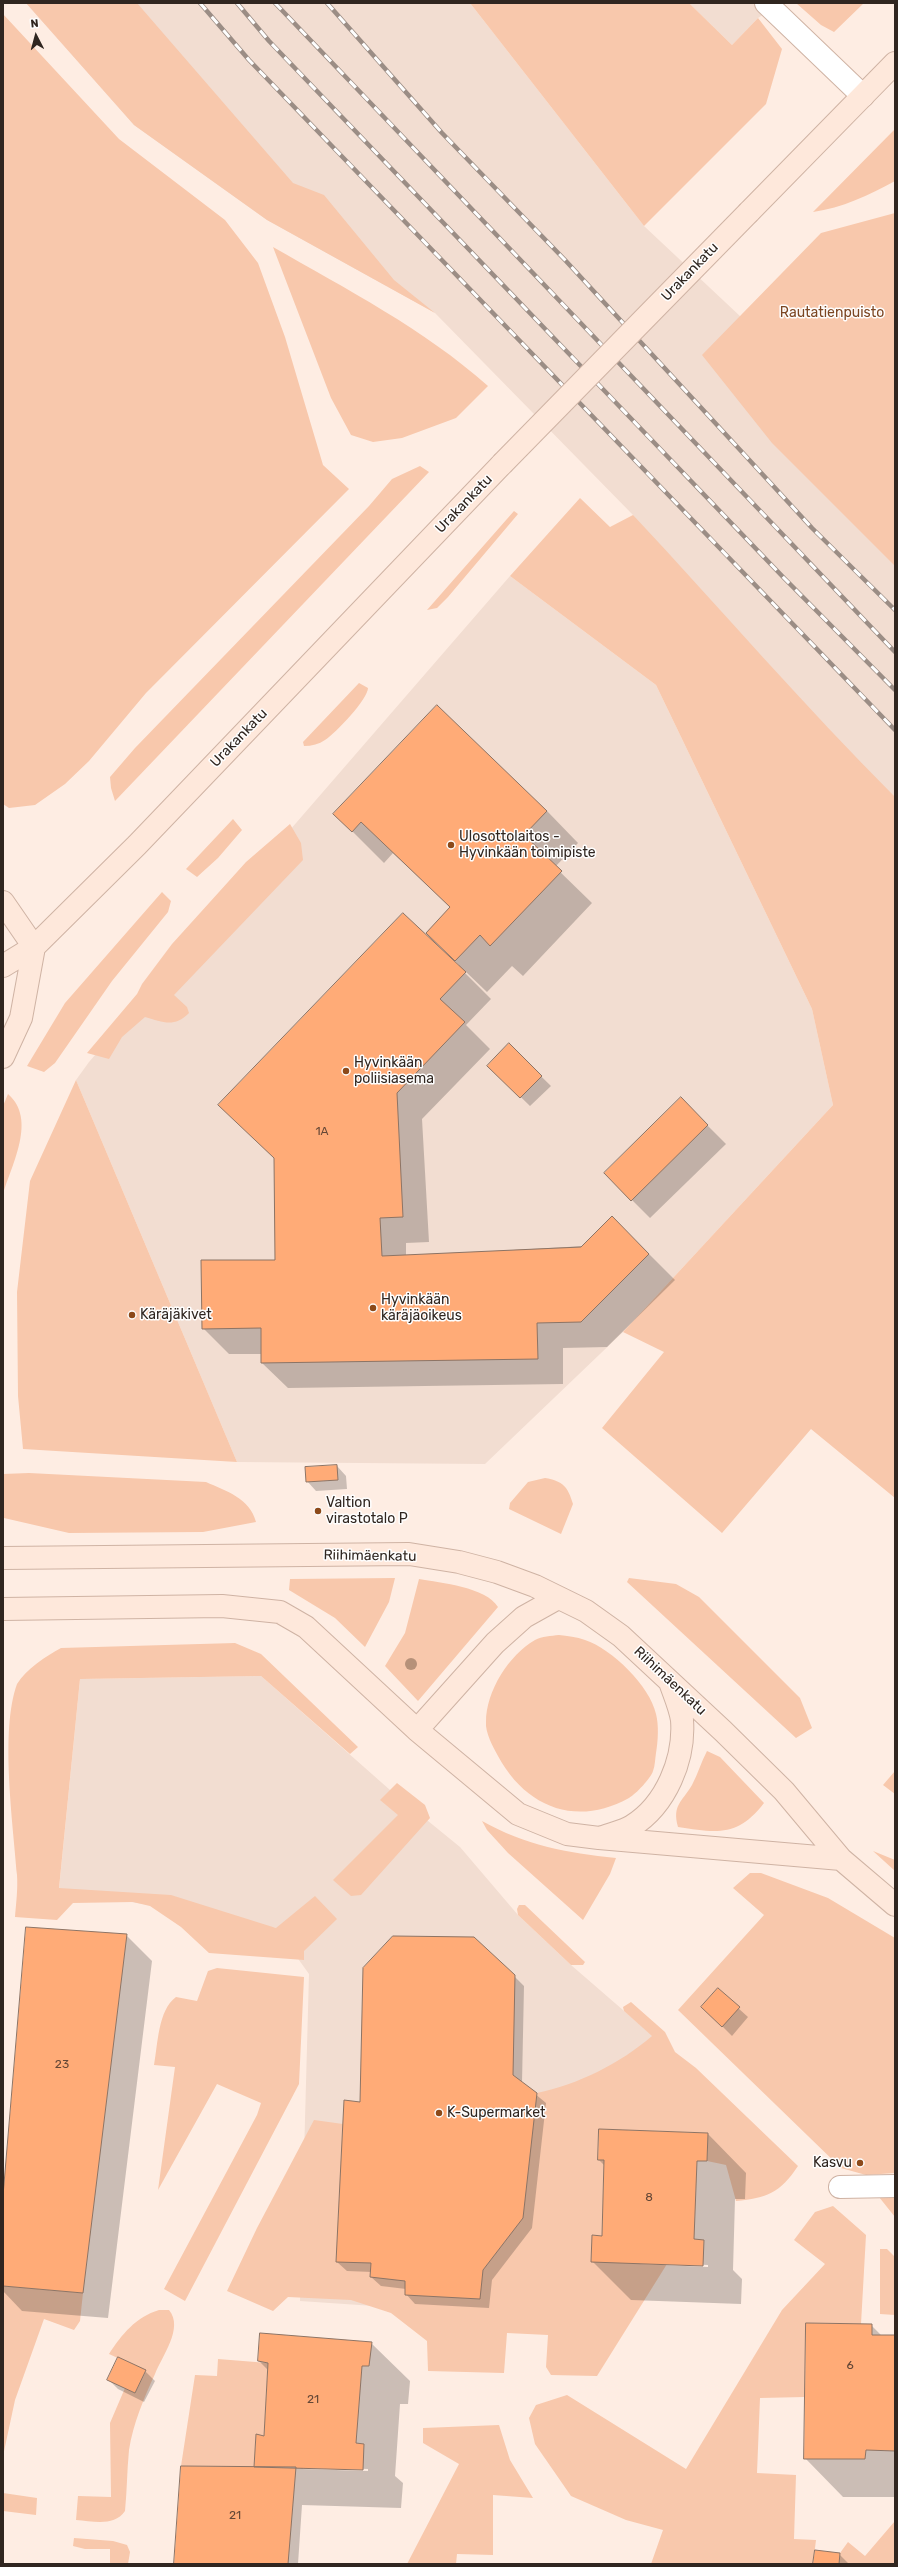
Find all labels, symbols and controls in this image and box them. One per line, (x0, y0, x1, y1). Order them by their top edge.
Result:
north arrow (16, 16, 56, 56)
text: N (30, 17, 39, 30)
street label: Urakankatu (658, 239, 722, 305)
park label: Rautatienpuisto (780, 305, 884, 321)
street label: Urakankatu (432, 471, 496, 537)
street label: Urakankatu (207, 705, 271, 771)
place label: Ulosottolaitos - Hyvinkään toimipiste (459, 829, 596, 862)
marker: Ulosottolaitos - Hyvinkään toimipiste (446, 840, 456, 850)
place label: Hyvinkään poliisiasema (354, 1055, 434, 1088)
marker: Hyvinkään poliisiasema (341, 1066, 351, 1076)
house number: 1A (315, 1125, 329, 1139)
place label: Hyvinkään käräjäoikeus (381, 1292, 462, 1324)
marker: Hyvinkään käräjäoikeus (368, 1303, 378, 1313)
place label: Käräjäkivet (140, 1307, 212, 1323)
marker: Käräjäkivet (127, 1310, 137, 1320)
place label: Valtion virastotalo P (326, 1495, 408, 1528)
marker: Valtion virastotalo P (313, 1506, 323, 1516)
street label: Riihimäenkatu (323, 1547, 417, 1565)
street label: Riihimäenkatu (630, 1643, 710, 1719)
house number: 23 (55, 2058, 69, 2072)
place label: K-Supermarket (447, 2105, 545, 2121)
marker: K-Supermarket (434, 2108, 444, 2118)
place label: Kasvu (813, 2155, 852, 2171)
marker: Kasvu (855, 2158, 865, 2168)
house number: 8 (645, 2191, 653, 2205)
house number: 6 (846, 2359, 854, 2373)
house number: 21 (307, 2393, 319, 2407)
house number: 21 (229, 2509, 241, 2523)

